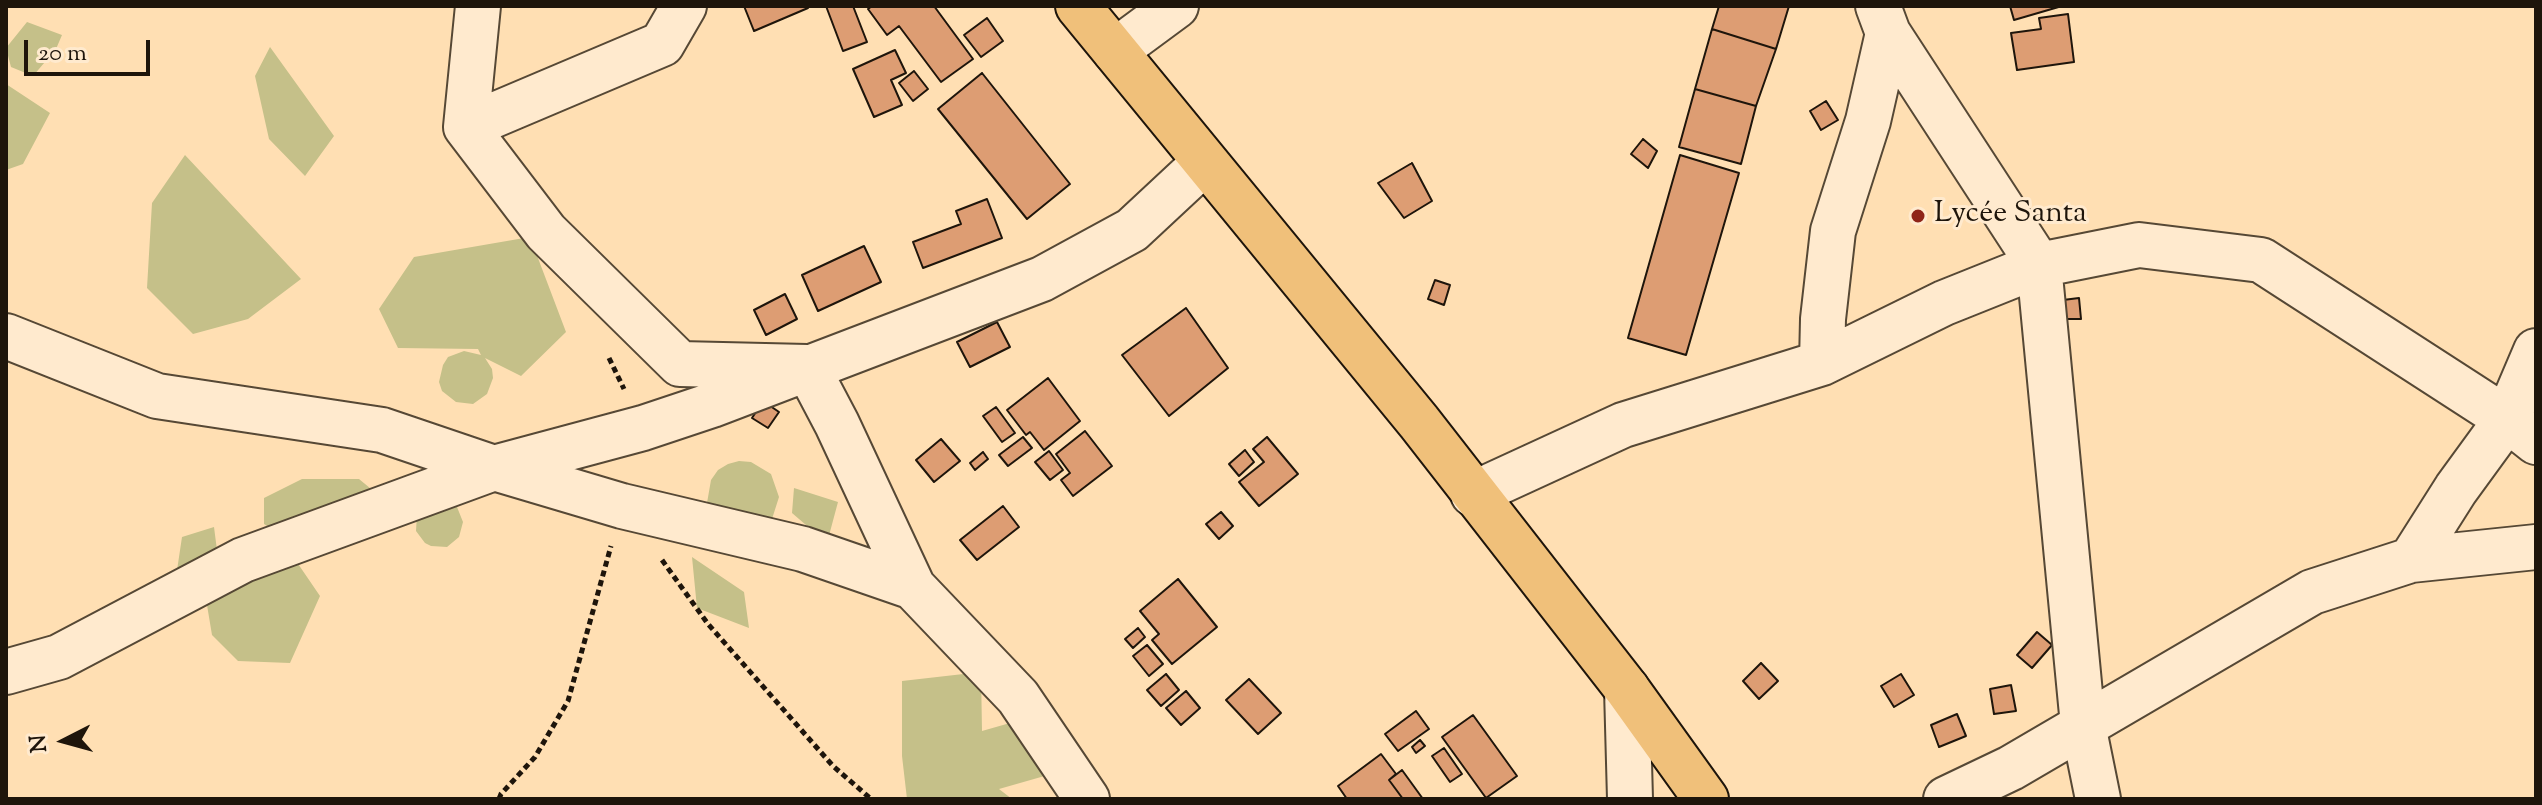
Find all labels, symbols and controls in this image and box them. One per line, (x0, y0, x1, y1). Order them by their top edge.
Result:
scale bar (28, 24, 154, 74)
text: 20 m (38, 37, 87, 71)
place label: Lycée Santa (1934, 198, 2087, 234)
marker: Lycée Santa (1909, 207, 1927, 225)
north arrow (24, 701, 104, 781)
text: N (23, 733, 57, 754)

